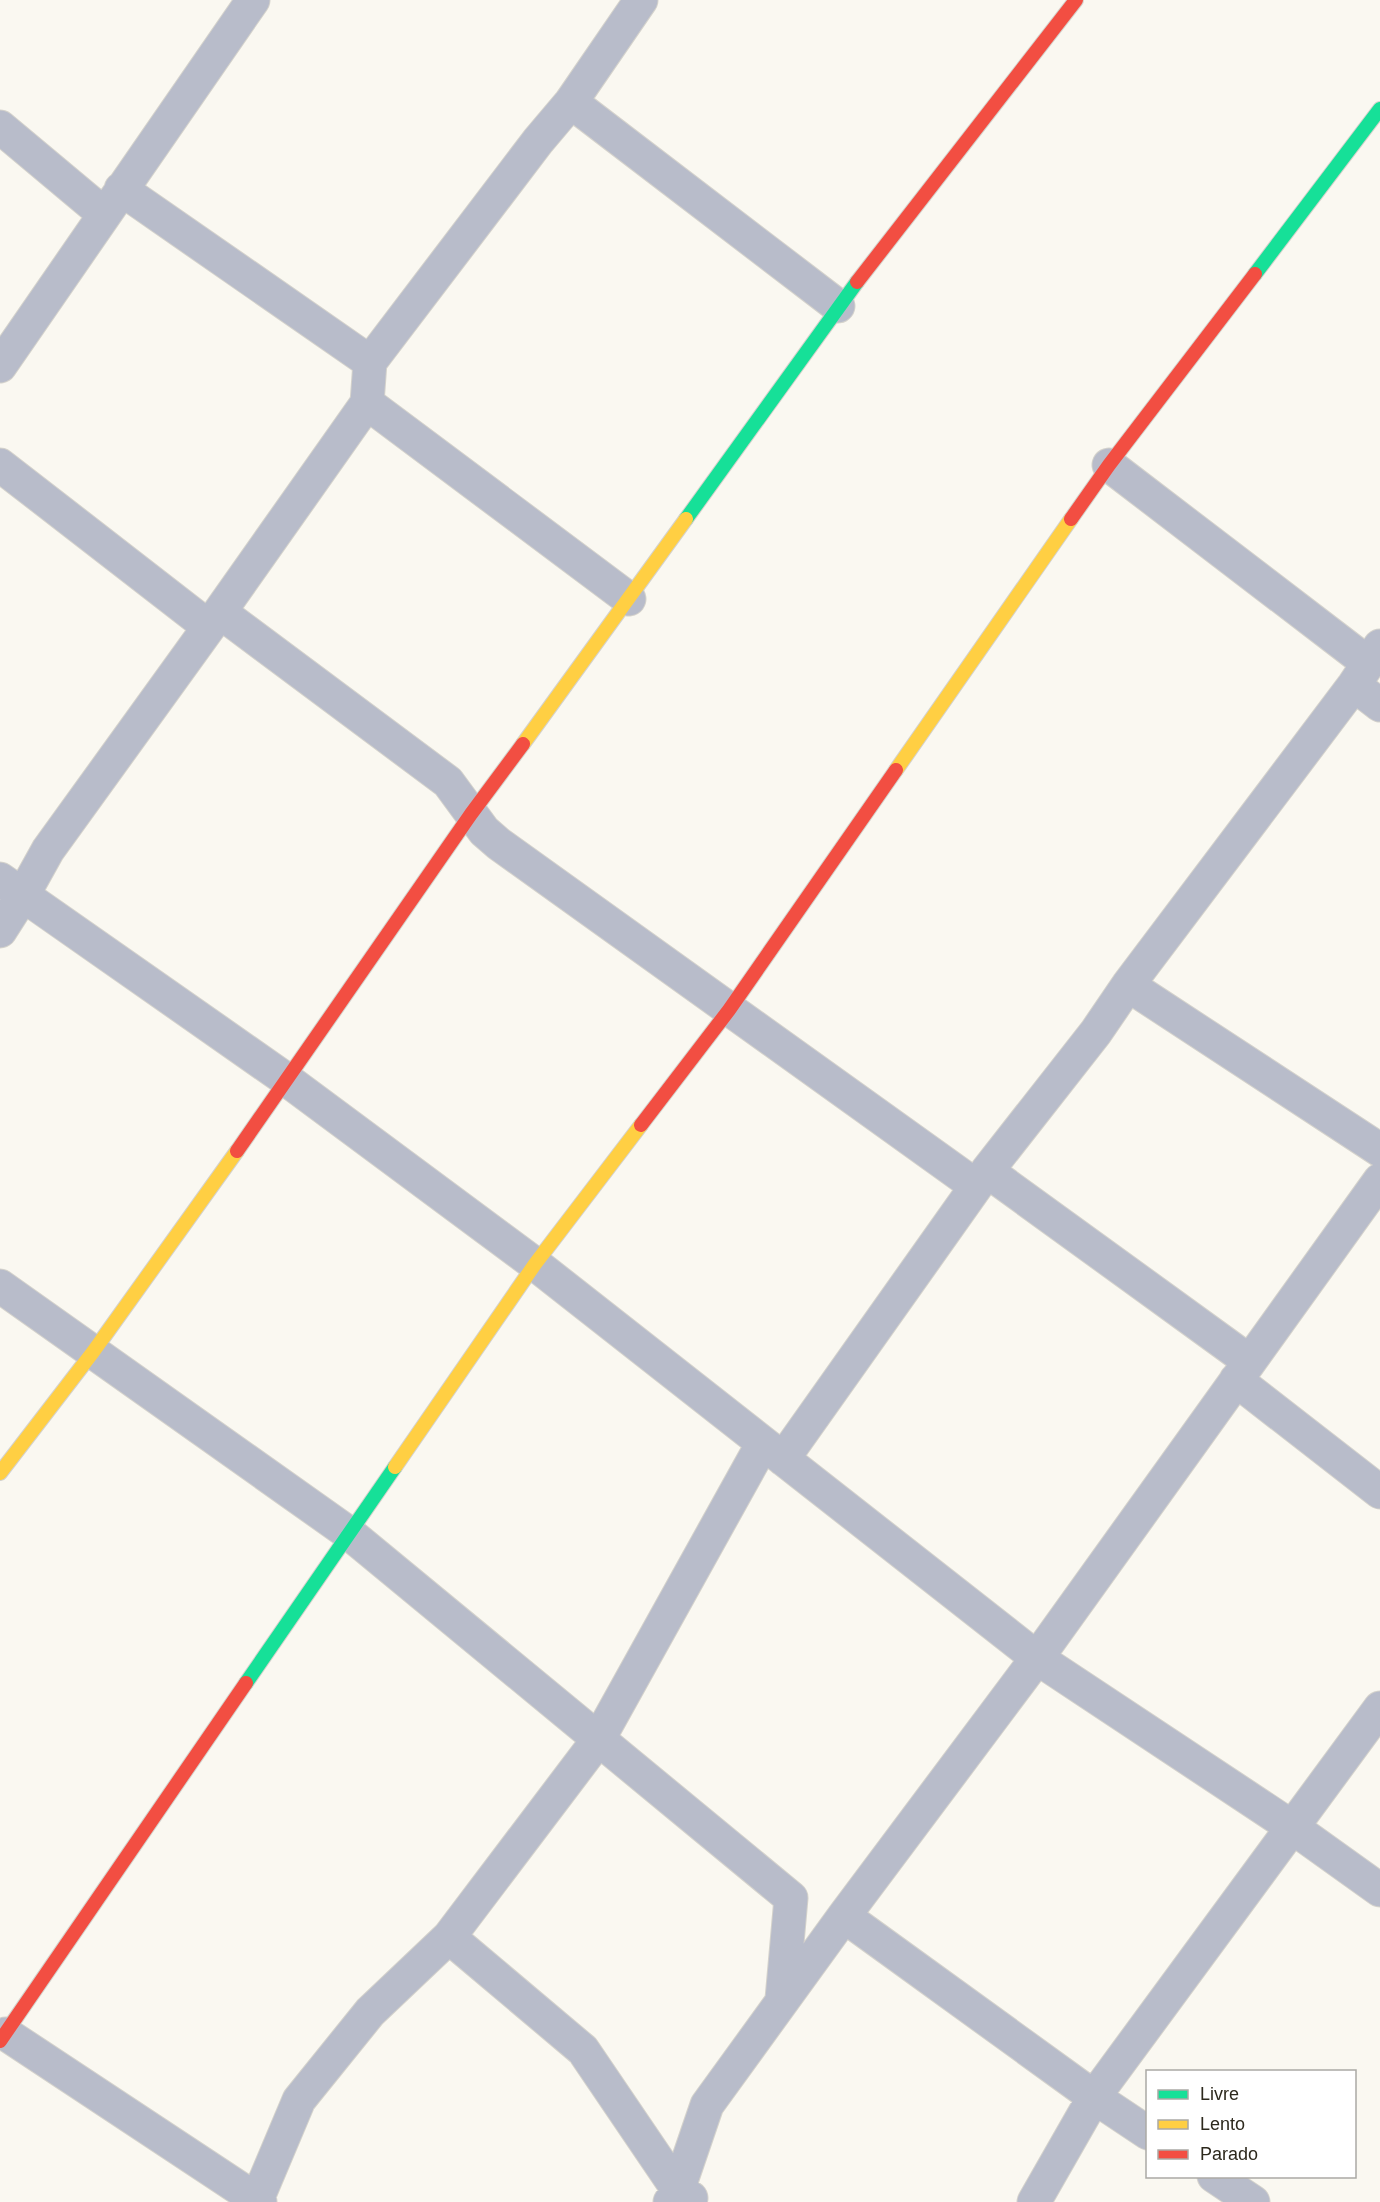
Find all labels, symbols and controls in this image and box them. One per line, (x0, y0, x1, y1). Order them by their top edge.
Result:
legend (1146, 2070, 1356, 2178)
text: Livre (1200, 2084, 1239, 2104)
text: Lento (1200, 2114, 1245, 2134)
text: Parado (1200, 2144, 1258, 2164)

